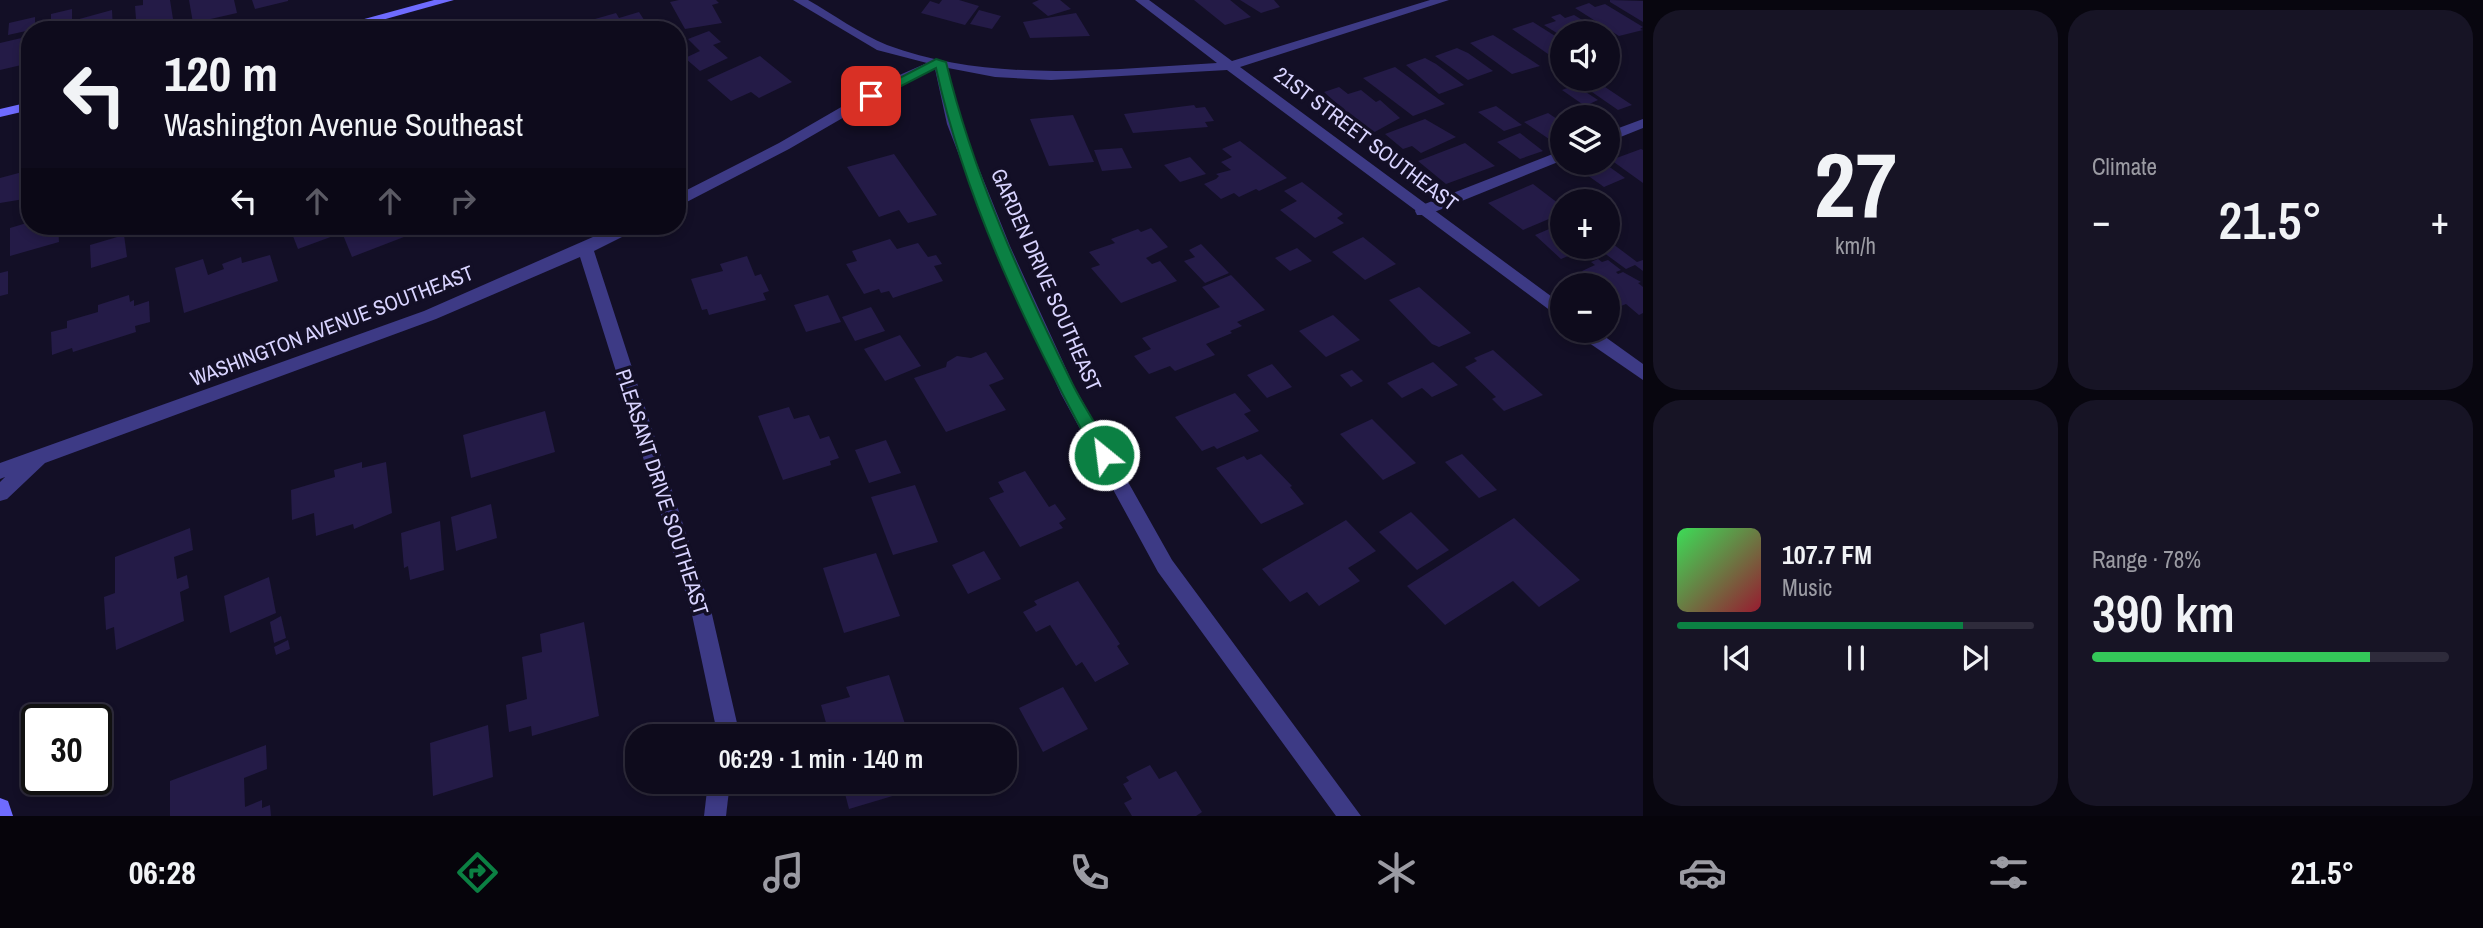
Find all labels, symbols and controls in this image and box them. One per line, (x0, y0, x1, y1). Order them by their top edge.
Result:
map controls (1550, 21, 1620, 343)
button: sound (1550, 21, 1620, 91)
text: 120 m (164, 40, 278, 106)
icon: left (49, 49, 140, 140)
street label: 21ST STREET SOUTHEAST (1268, 60, 1465, 218)
pin (841, 66, 901, 126)
icon: arrive (852, 77, 890, 115)
text: Washington Avenue Southeast (164, 103, 523, 146)
button: layers (1550, 105, 1620, 175)
text: 27 (1814, 123, 1897, 245)
text: Climate (2092, 151, 2157, 182)
street label: GARDEN DRIVE SOUTHEAST (984, 164, 1109, 396)
icon: left (225, 182, 263, 220)
icon: ahead (298, 182, 336, 220)
icon: ahead (371, 182, 409, 220)
icon: right (444, 182, 482, 220)
text: 21.5° (2219, 185, 2322, 255)
button: + (1550, 189, 1620, 259)
text: − (2092, 195, 2110, 246)
text: + (2431, 195, 2449, 246)
text: km/h (1835, 230, 1876, 261)
street label: WASHINGTON AVENUE SOUTHEAST (186, 258, 478, 393)
button: − (1550, 273, 1620, 343)
street label: PLEASANT DRIVE SOUTHEAST (609, 365, 716, 619)
position arrow (1067, 418, 1141, 492)
text: 107.7 FM (1782, 537, 1872, 572)
text: Range · 78% (2092, 544, 2201, 575)
text: Music (1782, 572, 1832, 603)
text: 390 km (2092, 578, 2235, 648)
icon: previous (1718, 639, 1756, 677)
icon: pause (1837, 639, 1875, 677)
icon: next (1956, 639, 1994, 677)
speed limit sign: 30 (21, 704, 112, 795)
text: 06:29 · 1 min · 140 m (719, 741, 923, 776)
icon: directions (453, 848, 502, 897)
icon: music (759, 848, 808, 897)
icon: phone (1065, 848, 1114, 897)
icon: climate (1372, 848, 1421, 897)
icon: car (1678, 848, 1727, 897)
icon: filters (1984, 848, 2033, 897)
text: 06:28 (129, 851, 196, 894)
text: 21.5° (2290, 851, 2354, 894)

